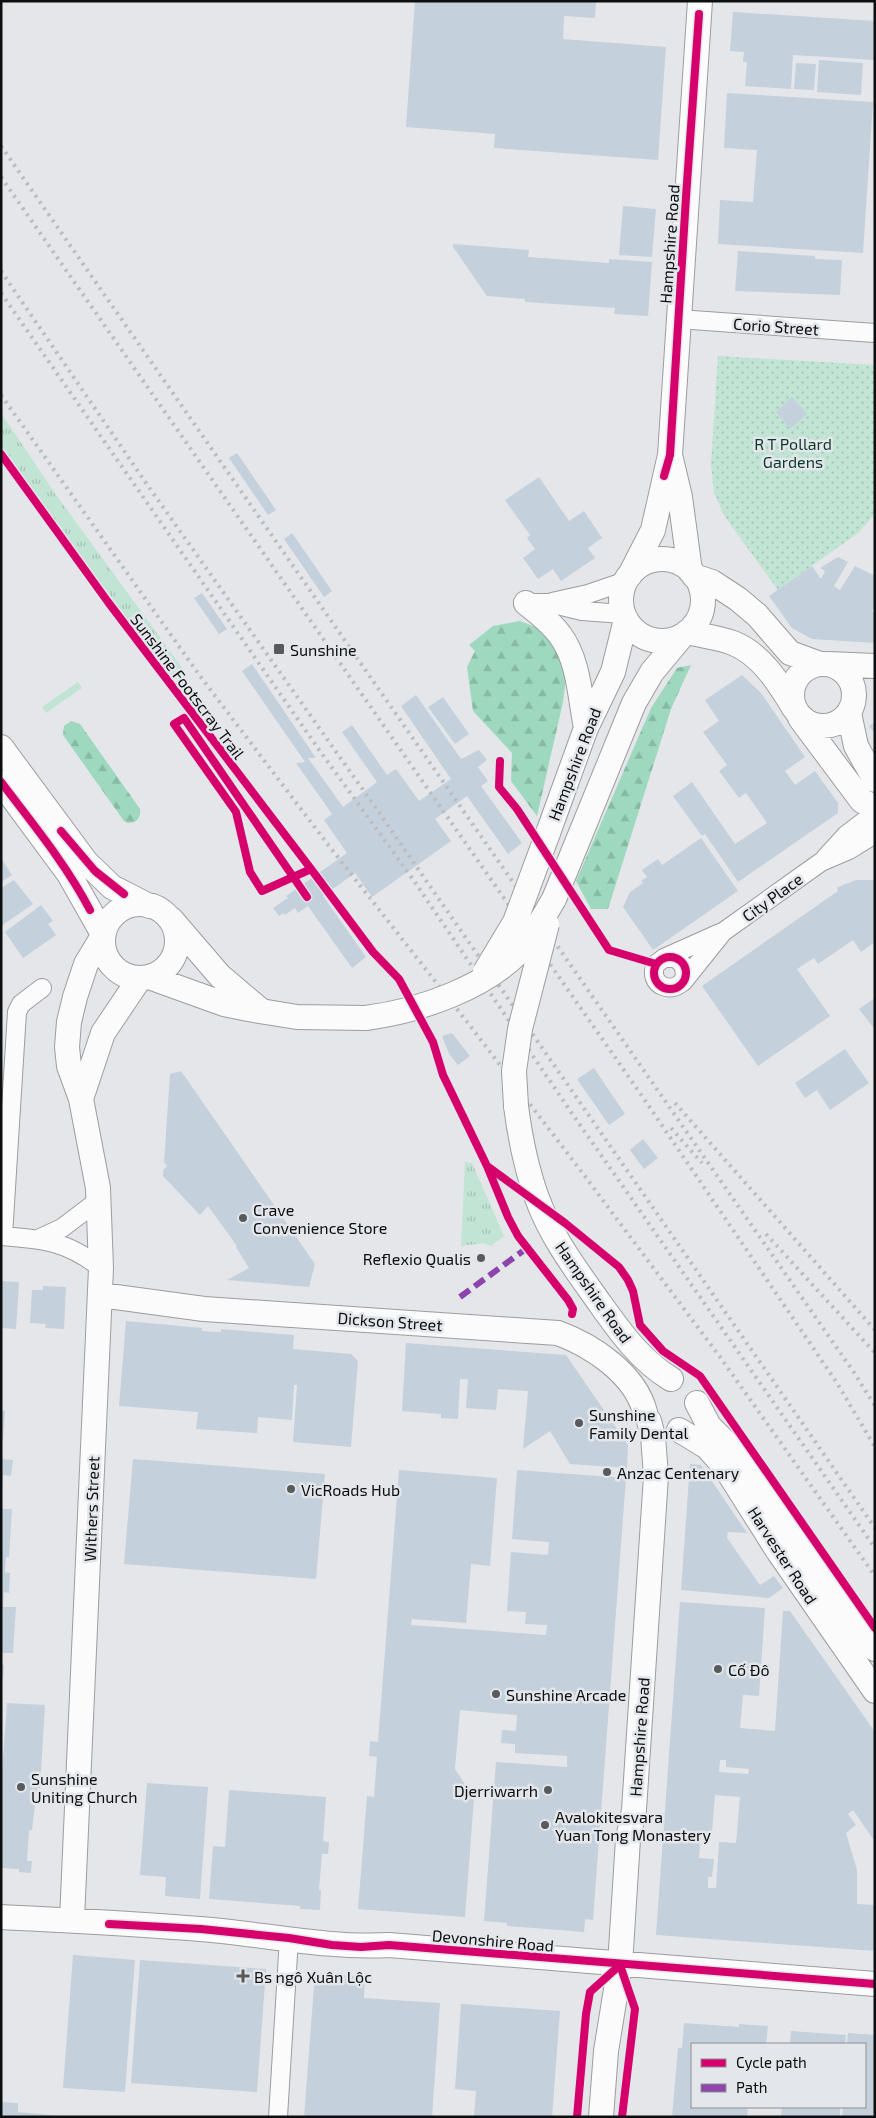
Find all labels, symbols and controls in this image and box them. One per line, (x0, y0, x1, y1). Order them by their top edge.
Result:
street label: Hampshire Road (655, 184, 683, 304)
street label: Corio Street (733, 314, 819, 338)
park label: R T Pollard Gardens (754, 434, 832, 471)
street label: Sunshine Footscray Trail (127, 610, 249, 763)
place label: Sunshine (290, 640, 357, 659)
marker: Sunshine (272, 642, 286, 656)
street label: Hampshire Road (544, 705, 604, 823)
street label: City Place (738, 869, 806, 925)
place label: Crave Convenience Store (253, 1200, 387, 1237)
marker: Crave Convenience Store (237, 1212, 249, 1224)
street label: Hampshire Road (552, 1238, 636, 1346)
place label: Reflexio Qualis (363, 1249, 471, 1269)
marker: Reflexio Qualis (475, 1252, 487, 1264)
street label: Dickson Street (337, 1308, 443, 1334)
place label: Sunshine Family Dental (589, 1405, 688, 1442)
marker: Sunshine Family Dental (573, 1417, 585, 1429)
street label: Withers Street (80, 1456, 102, 1562)
place label: Anzac Centenary (617, 1463, 740, 1482)
marker: Anzac Centenary (601, 1466, 613, 1478)
place label: VicRoads Hub (301, 1480, 400, 1499)
marker: VicRoads Hub (285, 1483, 297, 1495)
street label: Harvester Road (744, 1503, 822, 1607)
place label: Cố Đô (728, 1660, 770, 1679)
marker: Cố Đô (712, 1663, 724, 1675)
street label: Hampshire Road (625, 1677, 653, 1797)
place label: Sunshine Arcade (506, 1685, 626, 1704)
marker: Sunshine Arcade (490, 1688, 502, 1700)
place label: Sunshine Uniting Church (31, 1769, 138, 1806)
marker: Sunshine Uniting Church (15, 1781, 27, 1793)
place label: Djerriwarrh (454, 1781, 538, 1801)
marker: Djerriwarrh (542, 1784, 554, 1796)
place label: Avalokitesvara Yuan Tong Monastery (555, 1807, 711, 1844)
marker: Avalokitesvara Yuan Tong Monastery (539, 1819, 551, 1831)
street label: Devonshire Road (431, 1925, 555, 1955)
place label: Bs ngô Xuân Lộc (254, 1967, 372, 1986)
marker: Bs ngô Xuân Lộc (236, 1969, 250, 1983)
legend (691, 2043, 866, 2108)
text: Cycle path (736, 2053, 807, 2071)
text: Path (736, 2078, 767, 2096)

